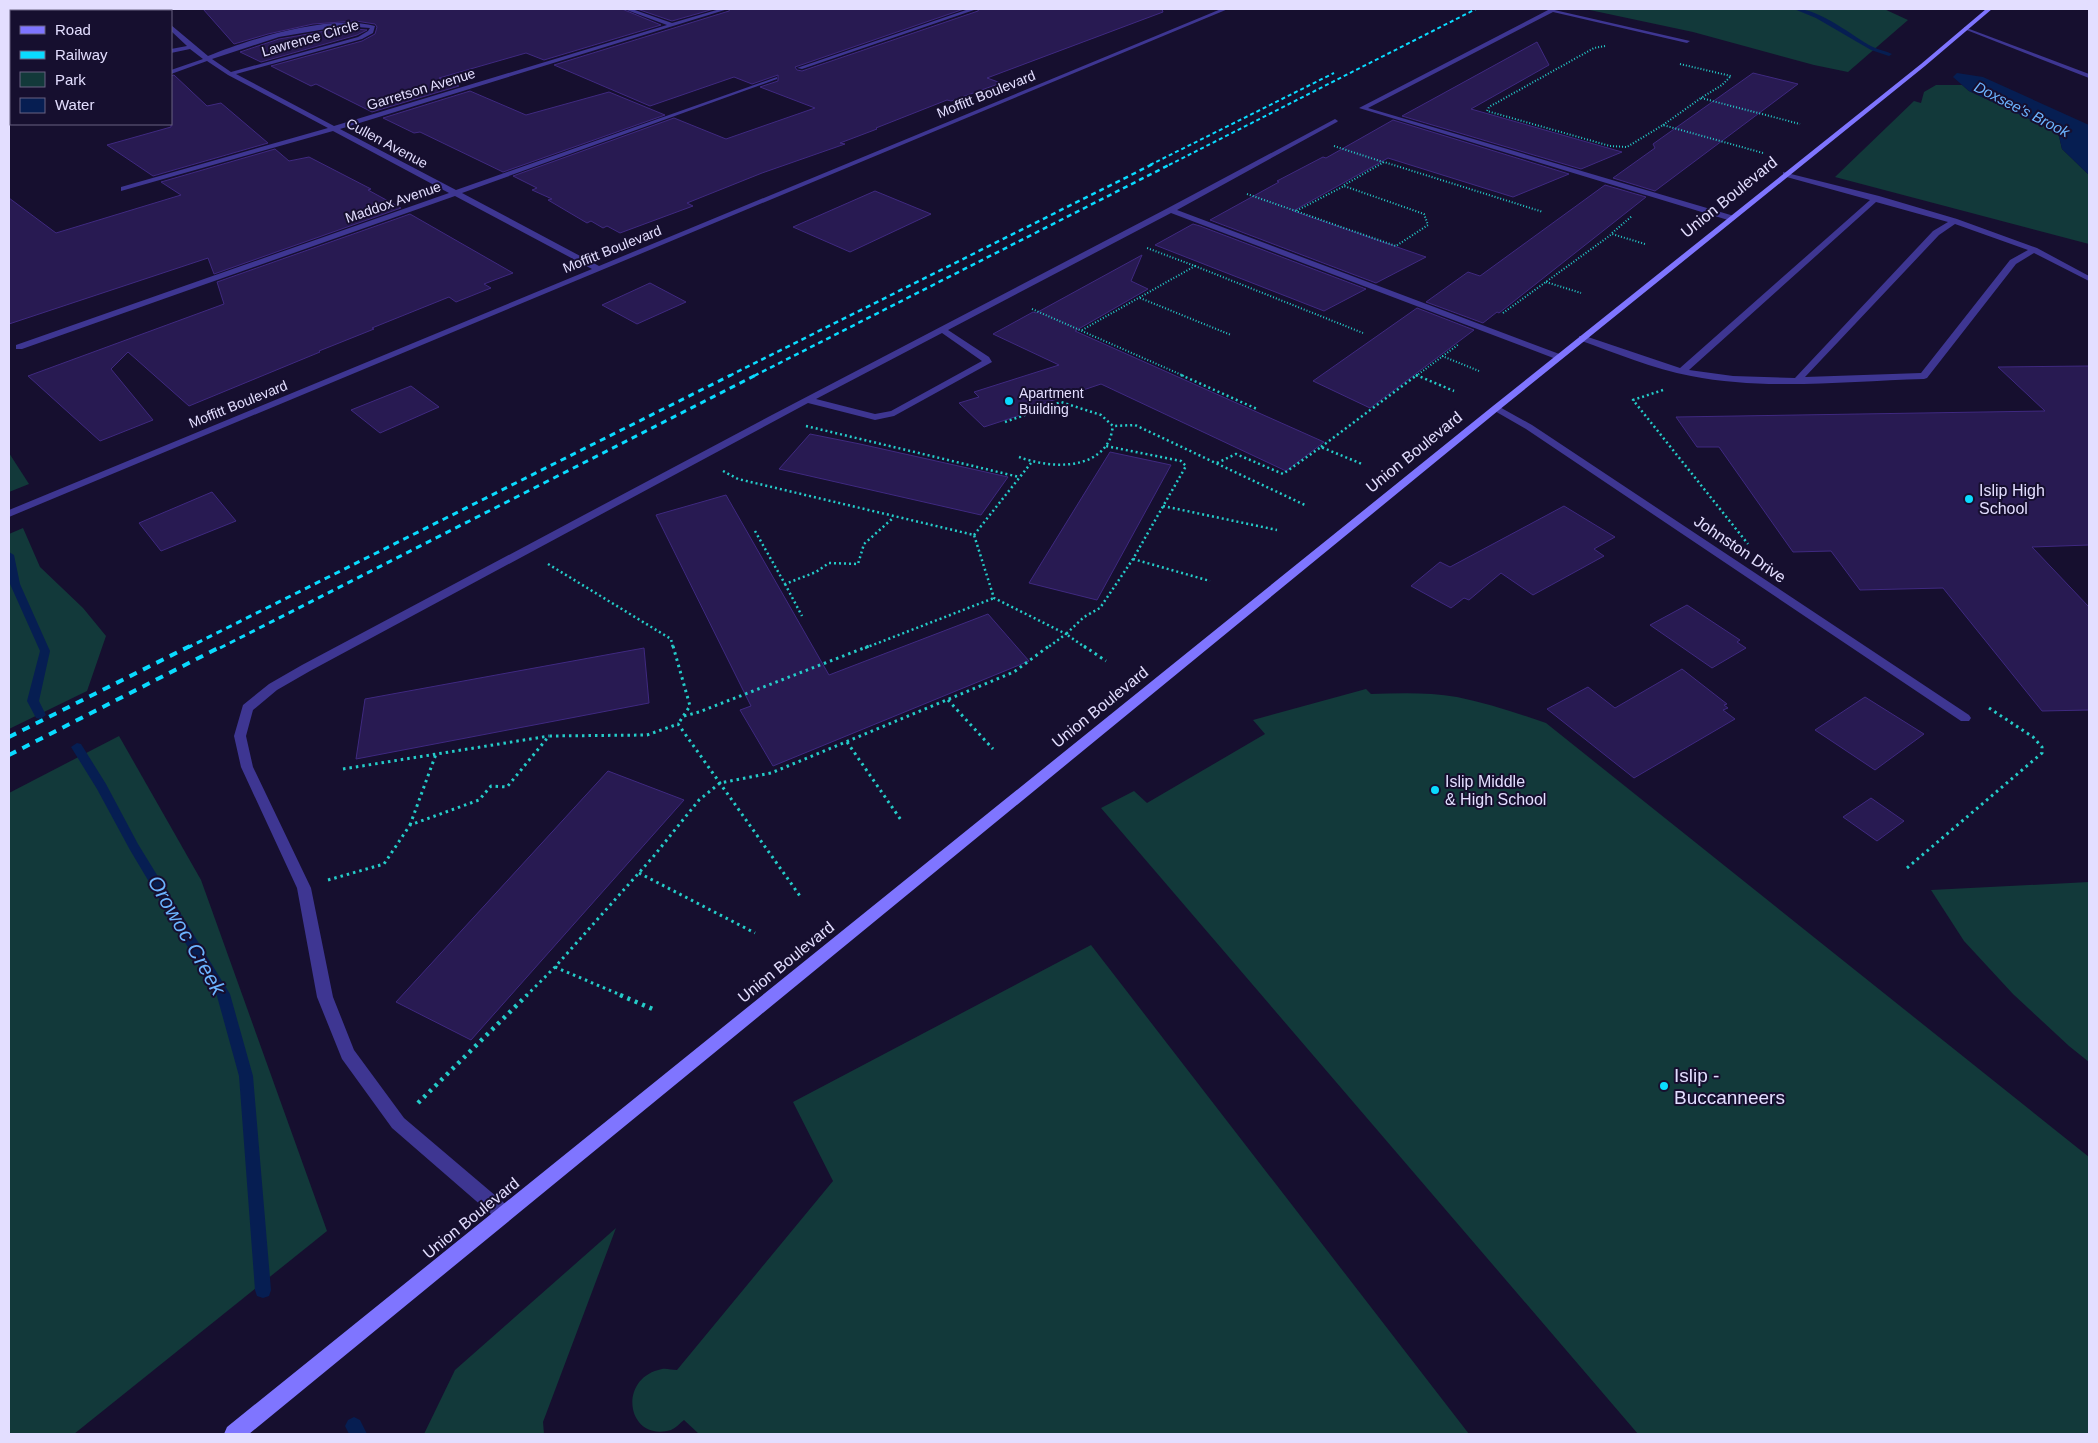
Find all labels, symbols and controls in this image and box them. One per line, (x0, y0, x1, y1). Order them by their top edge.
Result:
legend (10, 10, 172, 125)
street label: Lawrence Circle (260, 16, 361, 60)
text: Road (55, 21, 91, 38)
text: Railway (55, 46, 108, 63)
street label: Garretson Avenue (365, 65, 477, 113)
street label: Moffitt Boulevard (934, 67, 1038, 121)
text: Park (55, 71, 86, 88)
water label: Doxsee's Brook (1972, 78, 2074, 141)
text: Water (55, 96, 94, 113)
street label: Cullen Avenue (343, 115, 431, 171)
street label: Union Boulevard (1678, 153, 1780, 241)
street label: Maddox Avenue (343, 178, 443, 226)
street label: Moffitt Boulevard (560, 222, 664, 276)
street label: Moffitt Boulevard (186, 377, 290, 431)
place label: Apartment Building (1019, 385, 1084, 417)
marker: Apartment Building (1003, 395, 1015, 407)
street label: Union Boulevard (1363, 408, 1465, 496)
place label: Islip High School (1979, 482, 2045, 517)
marker: Islip High School (1963, 493, 1975, 505)
street label: Johnston Drive (1691, 512, 1789, 586)
street label: Union Boulevard (1049, 663, 1151, 751)
place label: Islip Middle & High School (1445, 773, 1546, 808)
marker: Islip Middle & High School (1429, 784, 1441, 796)
water label: Orowoc Creek (143, 871, 231, 1000)
street label: Union Boulevard (735, 918, 837, 1006)
place label: Islip - Buccanneers (1674, 1065, 1785, 1108)
marker: Islip - Buccanneers (1658, 1080, 1670, 1092)
street label: Union Boulevard (420, 1174, 522, 1262)

